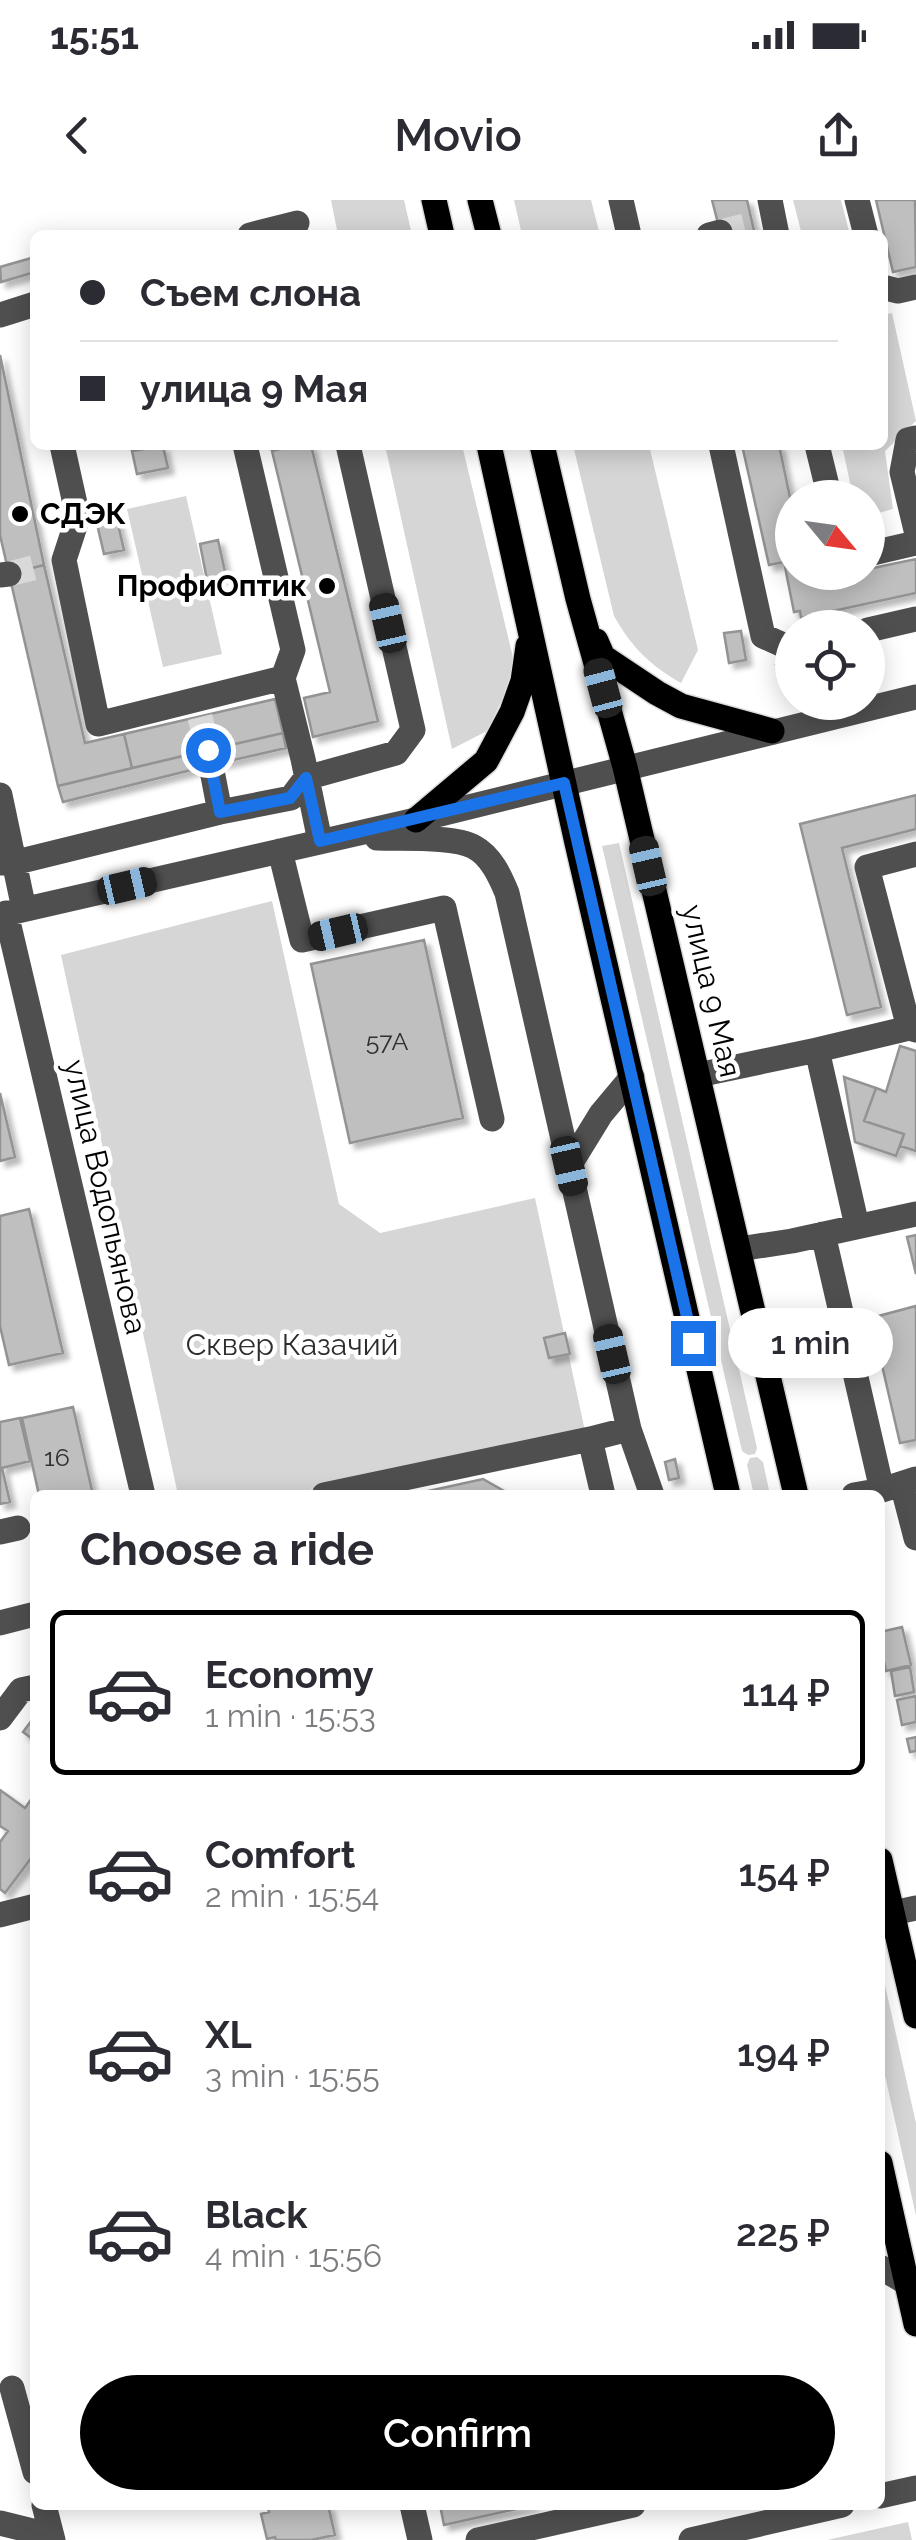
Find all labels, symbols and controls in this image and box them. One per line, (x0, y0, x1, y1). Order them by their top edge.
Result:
text: 15:51 (50, 13, 139, 58)
icon: back (50, 108, 105, 163)
icon: share (811, 108, 866, 163)
text: Movio (394, 109, 522, 162)
text: Съем слона (140, 270, 361, 315)
text: улица 9 Мая (140, 366, 368, 411)
north arrow (775, 480, 885, 590)
map controls (775, 480, 885, 720)
place label: СДЭК (40, 496, 127, 531)
marker: СДЭК (9, 503, 31, 525)
place label: ПрофиОптик (117, 568, 307, 603)
marker: ПрофиОптик (316, 575, 338, 597)
car (367, 590, 409, 656)
button: locate (775, 610, 885, 720)
car (581, 655, 625, 721)
route start (186, 728, 231, 773)
car (627, 833, 669, 899)
car (94, 865, 160, 907)
street label: улица 9 Мая (675, 901, 748, 1080)
car (305, 911, 371, 953)
house number: 57А (366, 1026, 408, 1056)
street label: улица Водопьянова (57, 1056, 154, 1338)
car (548, 1133, 590, 1199)
callout: 1 min (728, 1308, 893, 1378)
car (591, 1321, 633, 1387)
route end (671, 1321, 716, 1366)
text: 1 min (771, 1324, 850, 1361)
park label: Сквер Казачий (186, 1327, 398, 1362)
house number: 16 (44, 1442, 70, 1472)
text: Choose a ride (80, 1523, 374, 1576)
icon: car (85, 1648, 175, 1738)
text: Economy (205, 1652, 374, 1697)
text: 114 ₽ (741, 1670, 830, 1715)
text: 1 min · 15:53 (205, 1697, 376, 1734)
icon: car (85, 1828, 175, 1918)
text: Comfort (205, 1832, 355, 1877)
text: 154 ₽ (738, 1850, 830, 1895)
text: 2 min · 15:54 (205, 1877, 379, 1914)
icon: car (85, 2008, 175, 2098)
text: XL (205, 2012, 252, 2057)
text: 194 ₽ (737, 2030, 830, 2075)
text: 3 min · 15:55 (205, 2057, 380, 2094)
icon: car (85, 2188, 175, 2278)
text: Black (205, 2192, 307, 2237)
text: 225 ₽ (736, 2210, 830, 2255)
text: 4 min · 15:56 (205, 2237, 382, 2274)
button: Confirm (80, 2375, 835, 2490)

